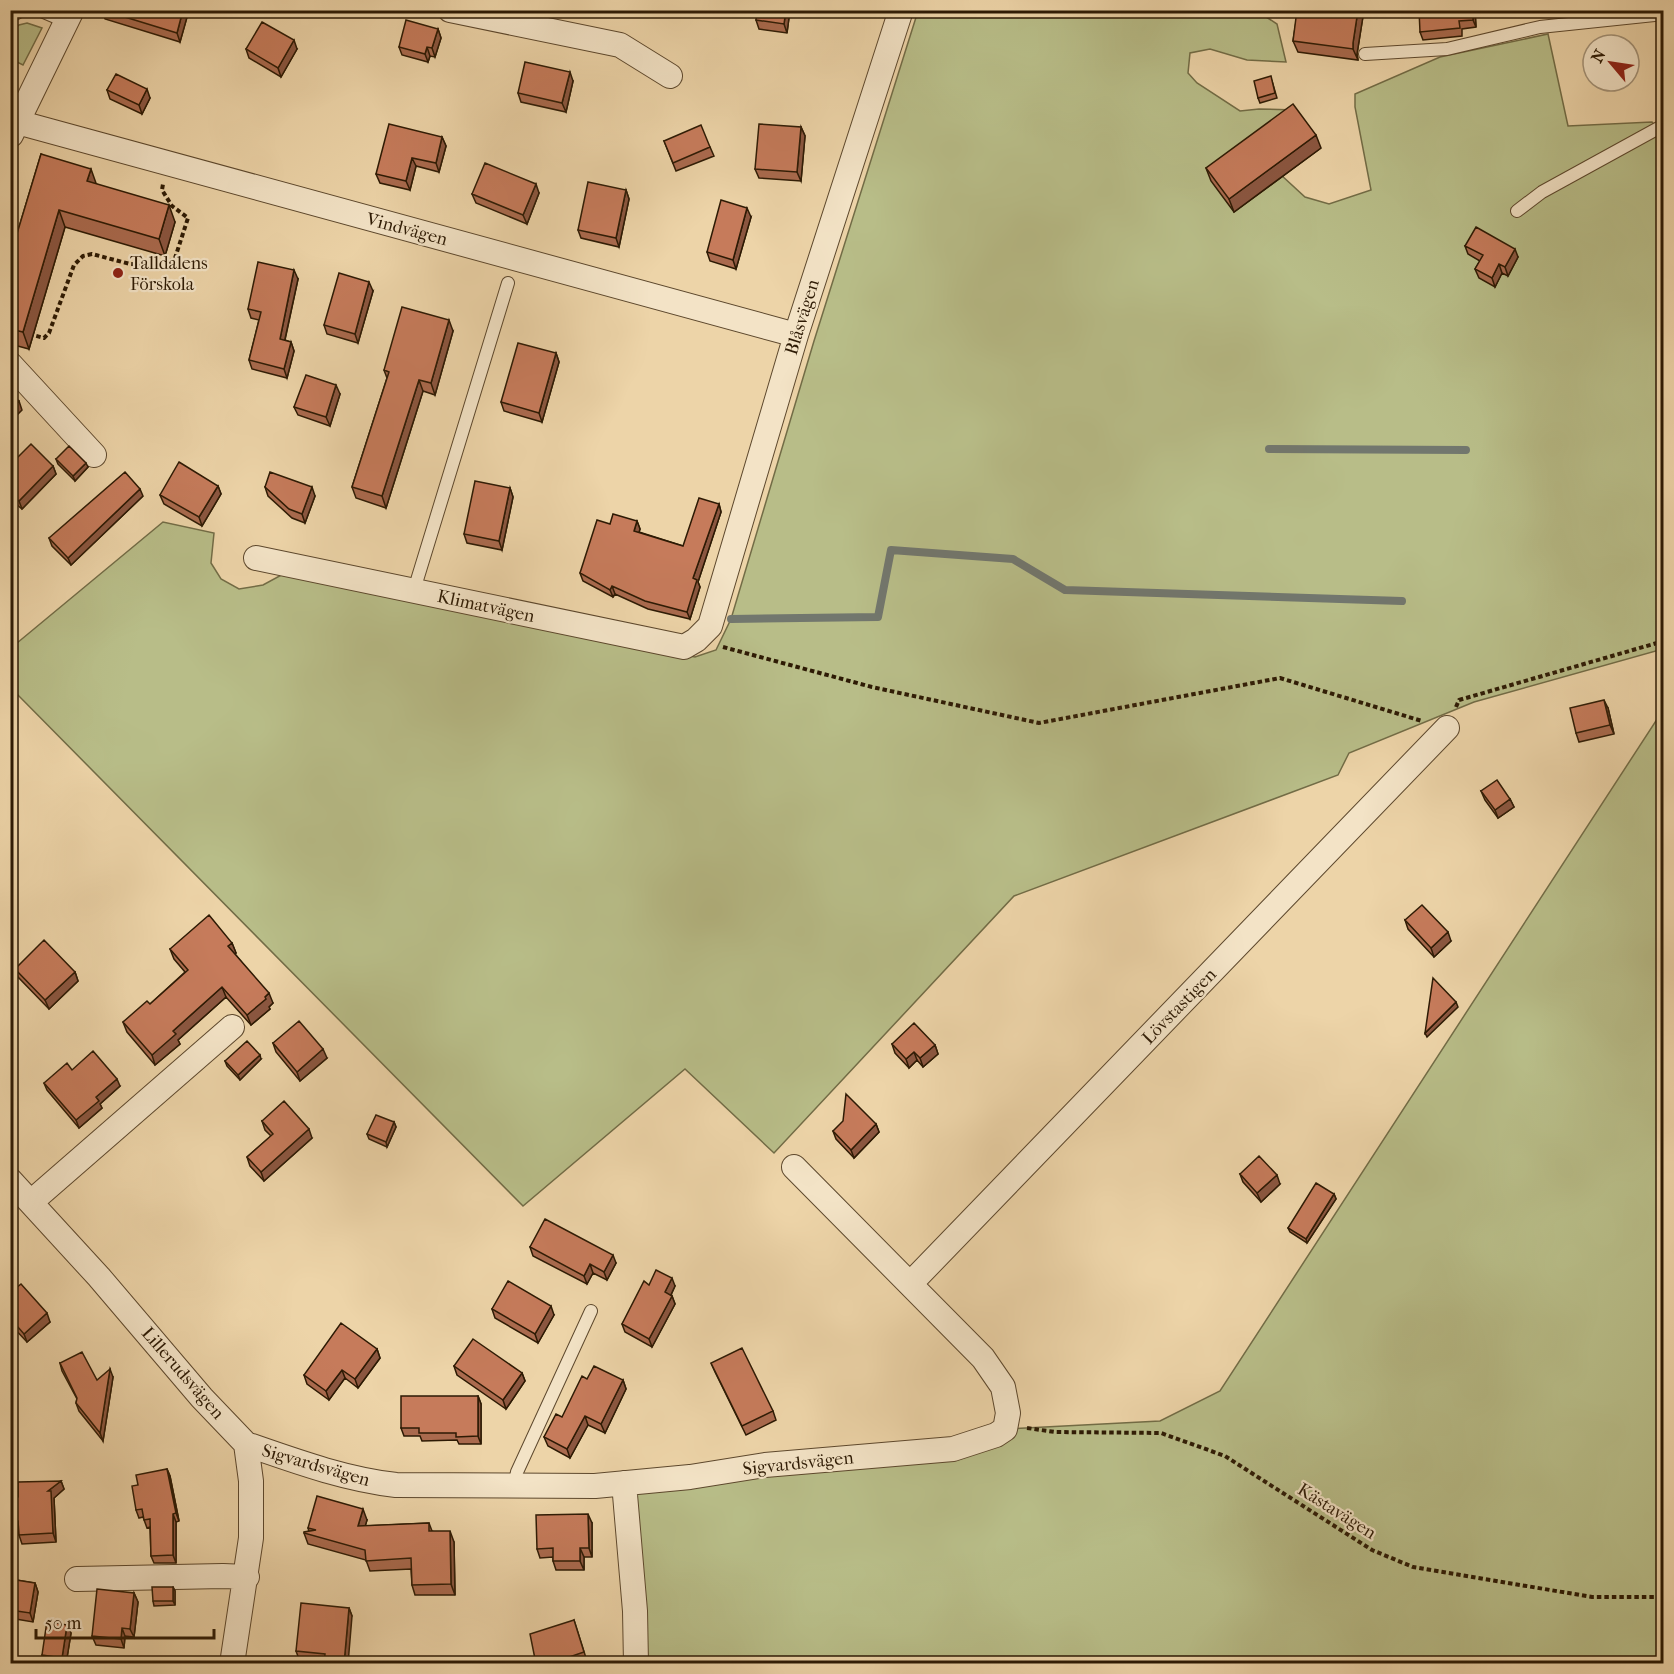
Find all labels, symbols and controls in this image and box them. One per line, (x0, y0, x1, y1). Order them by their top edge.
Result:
north arrow (1581, 33, 1641, 93)
text: N (1587, 45, 1610, 66)
street label: Vindvägen (363, 208, 450, 251)
place label: Talldalens Förskola (130, 253, 208, 295)
marker: Talldalens Förskola (111, 266, 125, 280)
street label: Blåsvägen (781, 276, 824, 357)
street label: Klimatvägen (435, 586, 537, 627)
street label: Lövstastigen (1138, 964, 1221, 1049)
street label: Lillerudsvägen (137, 1323, 229, 1424)
street label: Sigvardsvägen (259, 1440, 373, 1491)
street label: Sigvardsvägen (742, 1447, 855, 1480)
street label: Kästavägen (1294, 1479, 1380, 1544)
scale bar (36, 1602, 214, 1640)
text: 50 m (45, 1613, 82, 1634)

